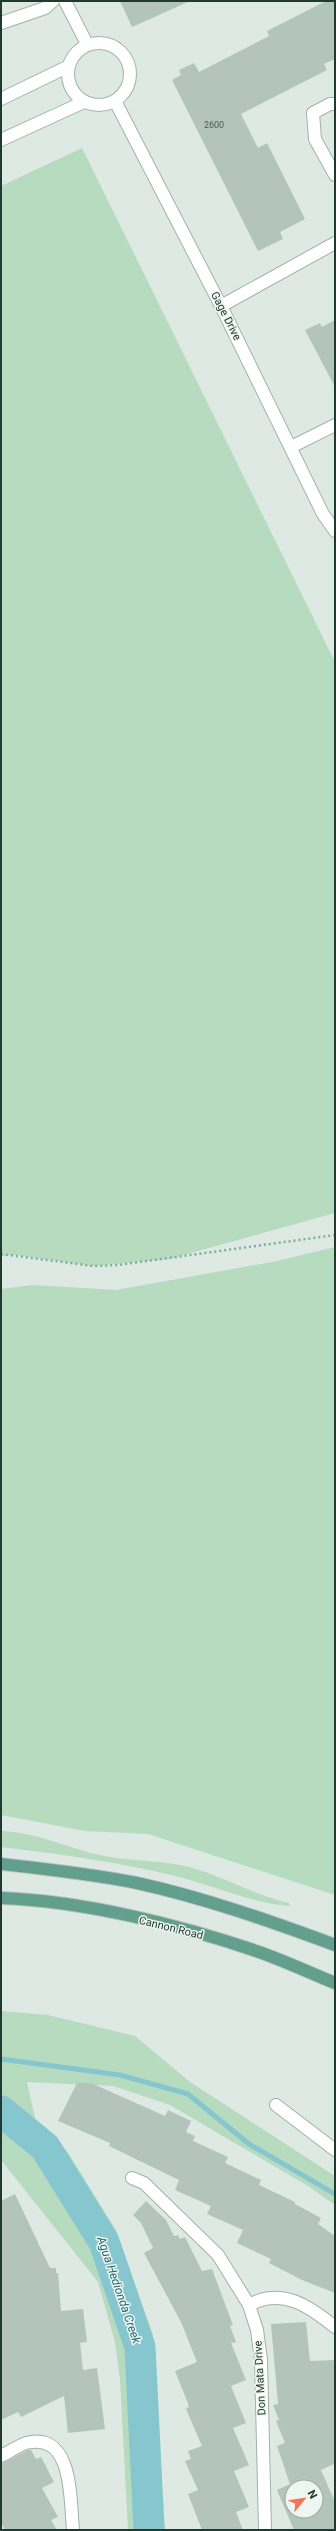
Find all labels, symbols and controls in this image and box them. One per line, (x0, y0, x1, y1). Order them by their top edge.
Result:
house number: 2600 (204, 120, 224, 130)
street label: Gage Drive (208, 289, 244, 343)
street label: Cannon Road (138, 1914, 204, 1942)
water label: Agua Hedionda Creek (94, 2234, 144, 2346)
street label: Don Mata Drive (252, 2340, 268, 2416)
north arrow (284, 2479, 324, 2519)
text: N (305, 2488, 320, 2501)

